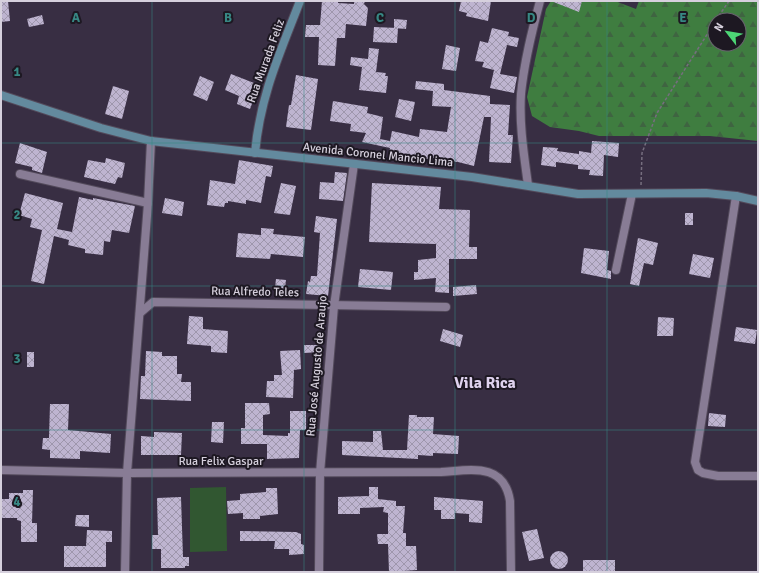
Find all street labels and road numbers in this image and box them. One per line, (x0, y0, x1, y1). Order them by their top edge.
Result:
street label: Rua Murada Feliz (244, 17, 288, 105)
street label: Avenida Coronel Mancio Lima (302, 140, 454, 170)
street label: Rua Alfredo Teles (211, 284, 299, 300)
street label: Rua José Augusto de Araujo (303, 295, 331, 437)
street label: Rua Felix Gaspar (179, 454, 264, 469)

